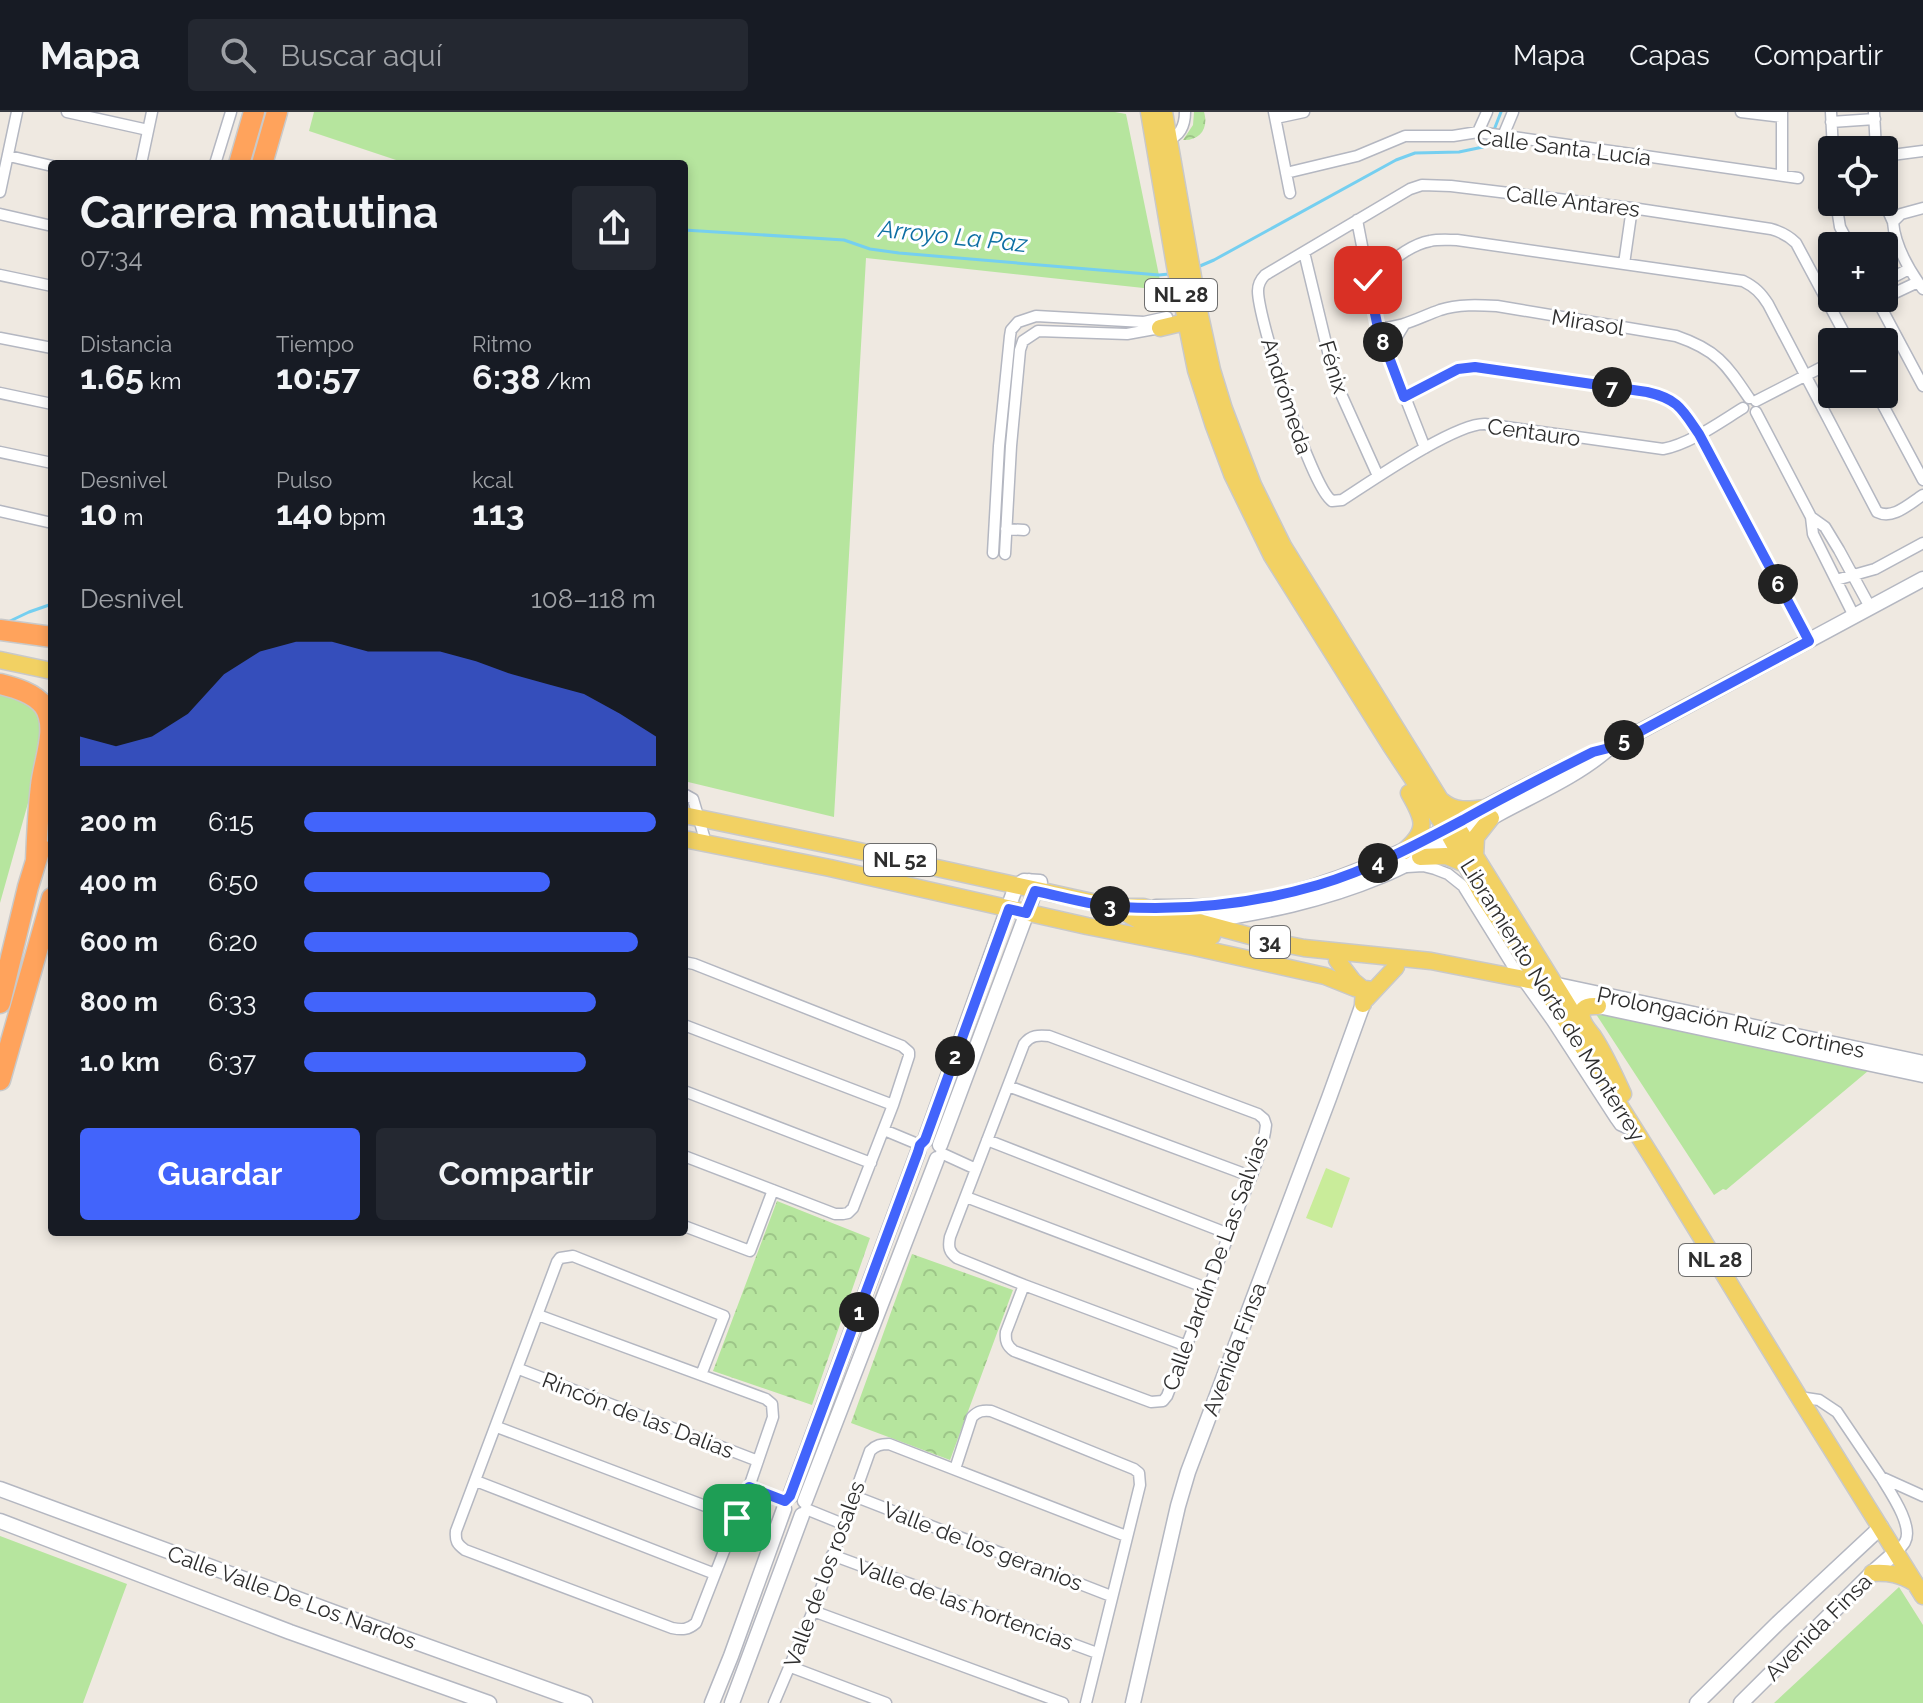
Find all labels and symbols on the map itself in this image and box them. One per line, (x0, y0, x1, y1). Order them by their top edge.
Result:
street label: Calle Santa Lucía (1475, 123, 1653, 171)
street label: Calle Antares (1505, 180, 1641, 222)
water label: Arroyo La Paz (875, 214, 1030, 258)
pin (1334, 246, 1402, 314)
road number: NL 28 (1145, 279, 1217, 311)
street label: Mirasol (1550, 303, 1626, 341)
pin: 8 (1363, 322, 1403, 362)
street label: Andrómeda (1256, 335, 1318, 457)
street label: Fénix (1314, 337, 1354, 397)
pin: 7 (1592, 367, 1632, 407)
street label: Centauro (1486, 413, 1582, 451)
pin: 6 (1758, 564, 1798, 604)
pin: 5 (1604, 720, 1644, 760)
pin: 4 (1358, 843, 1398, 883)
road number: NL 52 (864, 844, 936, 876)
street label: Libramiento Norte de Monterrey (1455, 854, 1651, 1146)
pin: 3 (1090, 886, 1130, 926)
road number: 34 (1250, 926, 1290, 958)
street label: Prolongación Ruíz Cortines (1595, 981, 1867, 1063)
pin: 2 (935, 1036, 975, 1076)
street label: Calle Jardín De Las Salvias (1157, 1132, 1273, 1394)
road number: NL 28 (1679, 1244, 1751, 1276)
street label: Avenida Finsa (1197, 1279, 1271, 1419)
pin: 1 (839, 1292, 879, 1332)
street label: Rincón de las Dalias (539, 1367, 737, 1463)
street label: Valle de los rosales (778, 1477, 870, 1671)
pin (703, 1484, 771, 1552)
street label: Valle de los geranios (880, 1496, 1086, 1596)
street label: Calle Valle De Los Nardos (164, 1540, 420, 1654)
street label: Valle de las hortencias (853, 1553, 1077, 1655)
street label: Avenida Finsa (1759, 1568, 1877, 1686)

